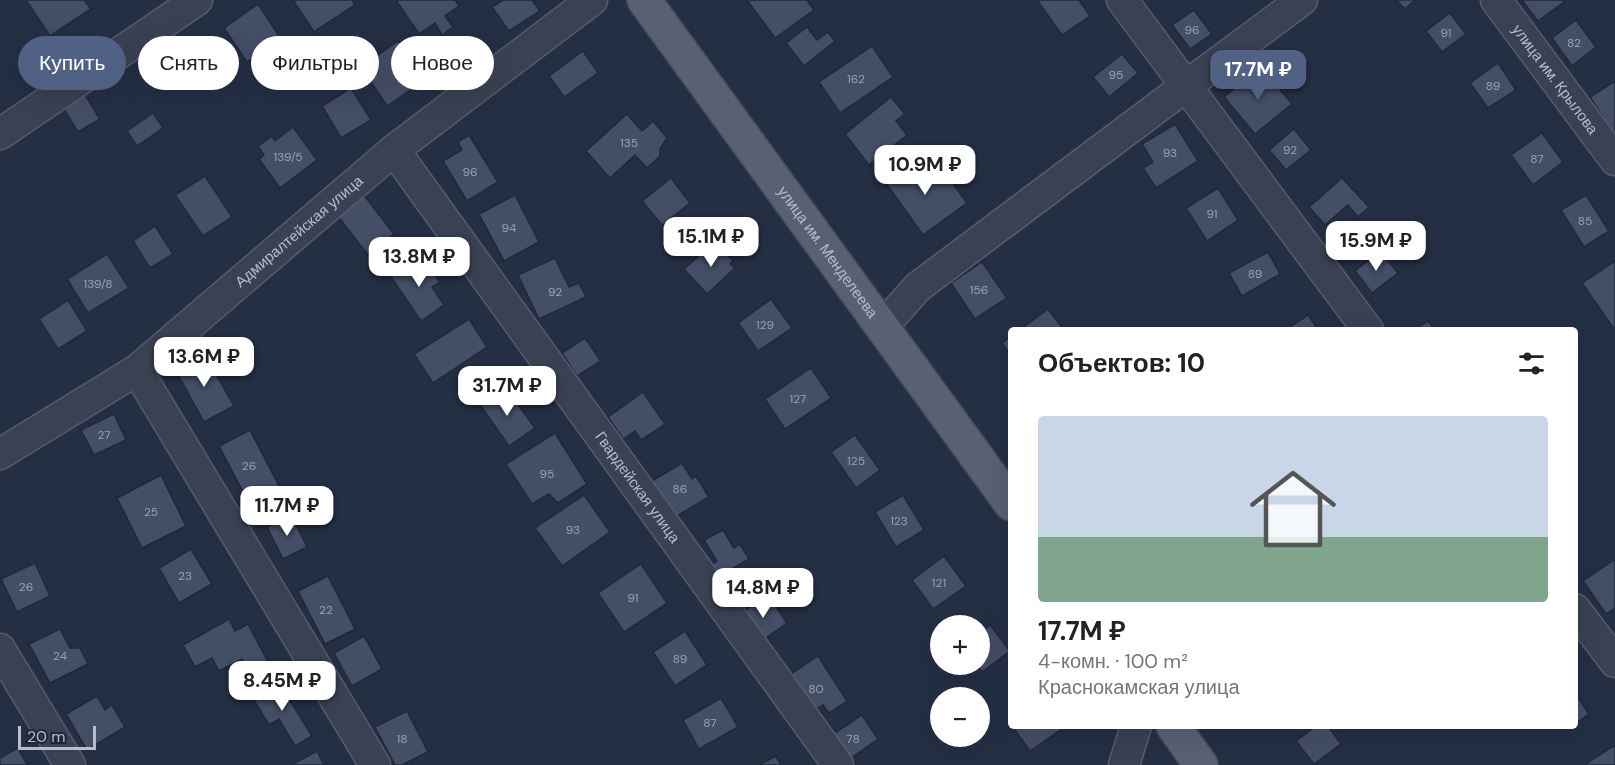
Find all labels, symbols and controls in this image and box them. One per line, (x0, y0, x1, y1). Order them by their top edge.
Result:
street label: улица им. Крылова (1508, 20, 1603, 139)
house number: 96 (1184, 22, 1200, 38)
house number: 91 (1440, 25, 1452, 41)
house number: 82 (1567, 35, 1581, 51)
chip: Купить (18, 36, 126, 90)
chip: Снять (138, 36, 239, 90)
chip: Фильтры (251, 36, 379, 90)
chip: Новое (391, 36, 494, 90)
pin: 17.7M ₽ (1203, 50, 1313, 101)
text: 17.7M ₽ (1224, 56, 1292, 82)
house number: 95 (1109, 67, 1123, 83)
house number: 162 (847, 71, 865, 87)
house number: 89 (1486, 78, 1500, 94)
house number: 135 (620, 135, 638, 151)
house number: 92 (1283, 142, 1297, 158)
pin: 10.9M ₽ (870, 145, 980, 196)
house number: 93 (1163, 145, 1177, 161)
house number: 139/5 (273, 149, 303, 165)
text: 10.9M ₽ (888, 151, 962, 177)
house number: 87 (1530, 151, 1544, 167)
house number: 96 (462, 164, 478, 180)
street label: Адмиралтейская улица (231, 170, 368, 292)
street label: улица им. Менделеева (773, 182, 883, 323)
house number: 91 (1206, 206, 1218, 222)
house number: 85 (1578, 213, 1592, 229)
pin: 15.1M ₽ (656, 217, 766, 268)
house number: 94 (502, 220, 516, 236)
pin: 15.9M ₽ (1321, 221, 1431, 272)
text: 15.1M ₽ (678, 223, 744, 249)
text: 15.9M ₽ (1340, 227, 1412, 253)
pin: 13.8M ₽ (364, 237, 474, 288)
text: 13.8M ₽ (383, 243, 455, 269)
house number: 89 (1248, 266, 1262, 282)
house number: 139/8 (83, 276, 113, 292)
house number: 156 (970, 282, 988, 298)
house number: 92 (548, 284, 562, 300)
house number: 129 (756, 317, 774, 333)
pin: 13.6M ₽ (149, 337, 259, 388)
text: 13.6M ₽ (168, 343, 240, 369)
text: Объектов: 10 (1038, 346, 1205, 380)
icon: filters (1515, 347, 1548, 380)
pin: 31.7M ₽ (452, 366, 562, 417)
text: 31.7M ₽ (472, 372, 542, 398)
house number: 127 (790, 391, 806, 407)
house number: 27 (97, 427, 111, 443)
street label: Гвардейская улица (590, 427, 685, 548)
house number: 125 (847, 453, 865, 469)
icon: home (1239, 455, 1347, 563)
house number: 26 (242, 458, 256, 474)
house number: 95 (540, 466, 554, 482)
house number: 86 (673, 481, 687, 497)
pin: 11.7M ₽ (232, 486, 342, 537)
text: 11.7M ₽ (254, 492, 320, 518)
house number: 25 (144, 504, 158, 520)
house number: 123 (890, 513, 908, 529)
house number: 93 (566, 522, 580, 538)
house number: 23 (178, 568, 192, 584)
pin: 14.8M ₽ (708, 568, 818, 619)
text: 14.8M ₽ (726, 574, 800, 600)
house number: 121 (932, 575, 946, 591)
house number: 26 (19, 579, 33, 595)
house number: 91 (627, 590, 639, 606)
house number: 22 (319, 602, 333, 618)
text: 17.7M ₽ (1038, 614, 1126, 648)
map controls (930, 615, 990, 747)
button: + (930, 615, 990, 675)
house number: 24 (53, 648, 67, 664)
text: 4-комн. · 100 m² (1038, 648, 1188, 674)
house number: 89 (673, 651, 687, 667)
pin: 8.45M ₽ (227, 661, 337, 712)
text: 8.45M ₽ (243, 667, 321, 693)
text: Краснокамская улица (1038, 674, 1240, 700)
house number: 80 (808, 681, 824, 697)
button: − (930, 687, 990, 747)
house number: 87 (703, 715, 717, 731)
scale bar (18, 723, 96, 750)
text: 20 m (27, 726, 66, 747)
house number: 18 (396, 731, 408, 747)
house number: 78 (846, 731, 860, 747)

